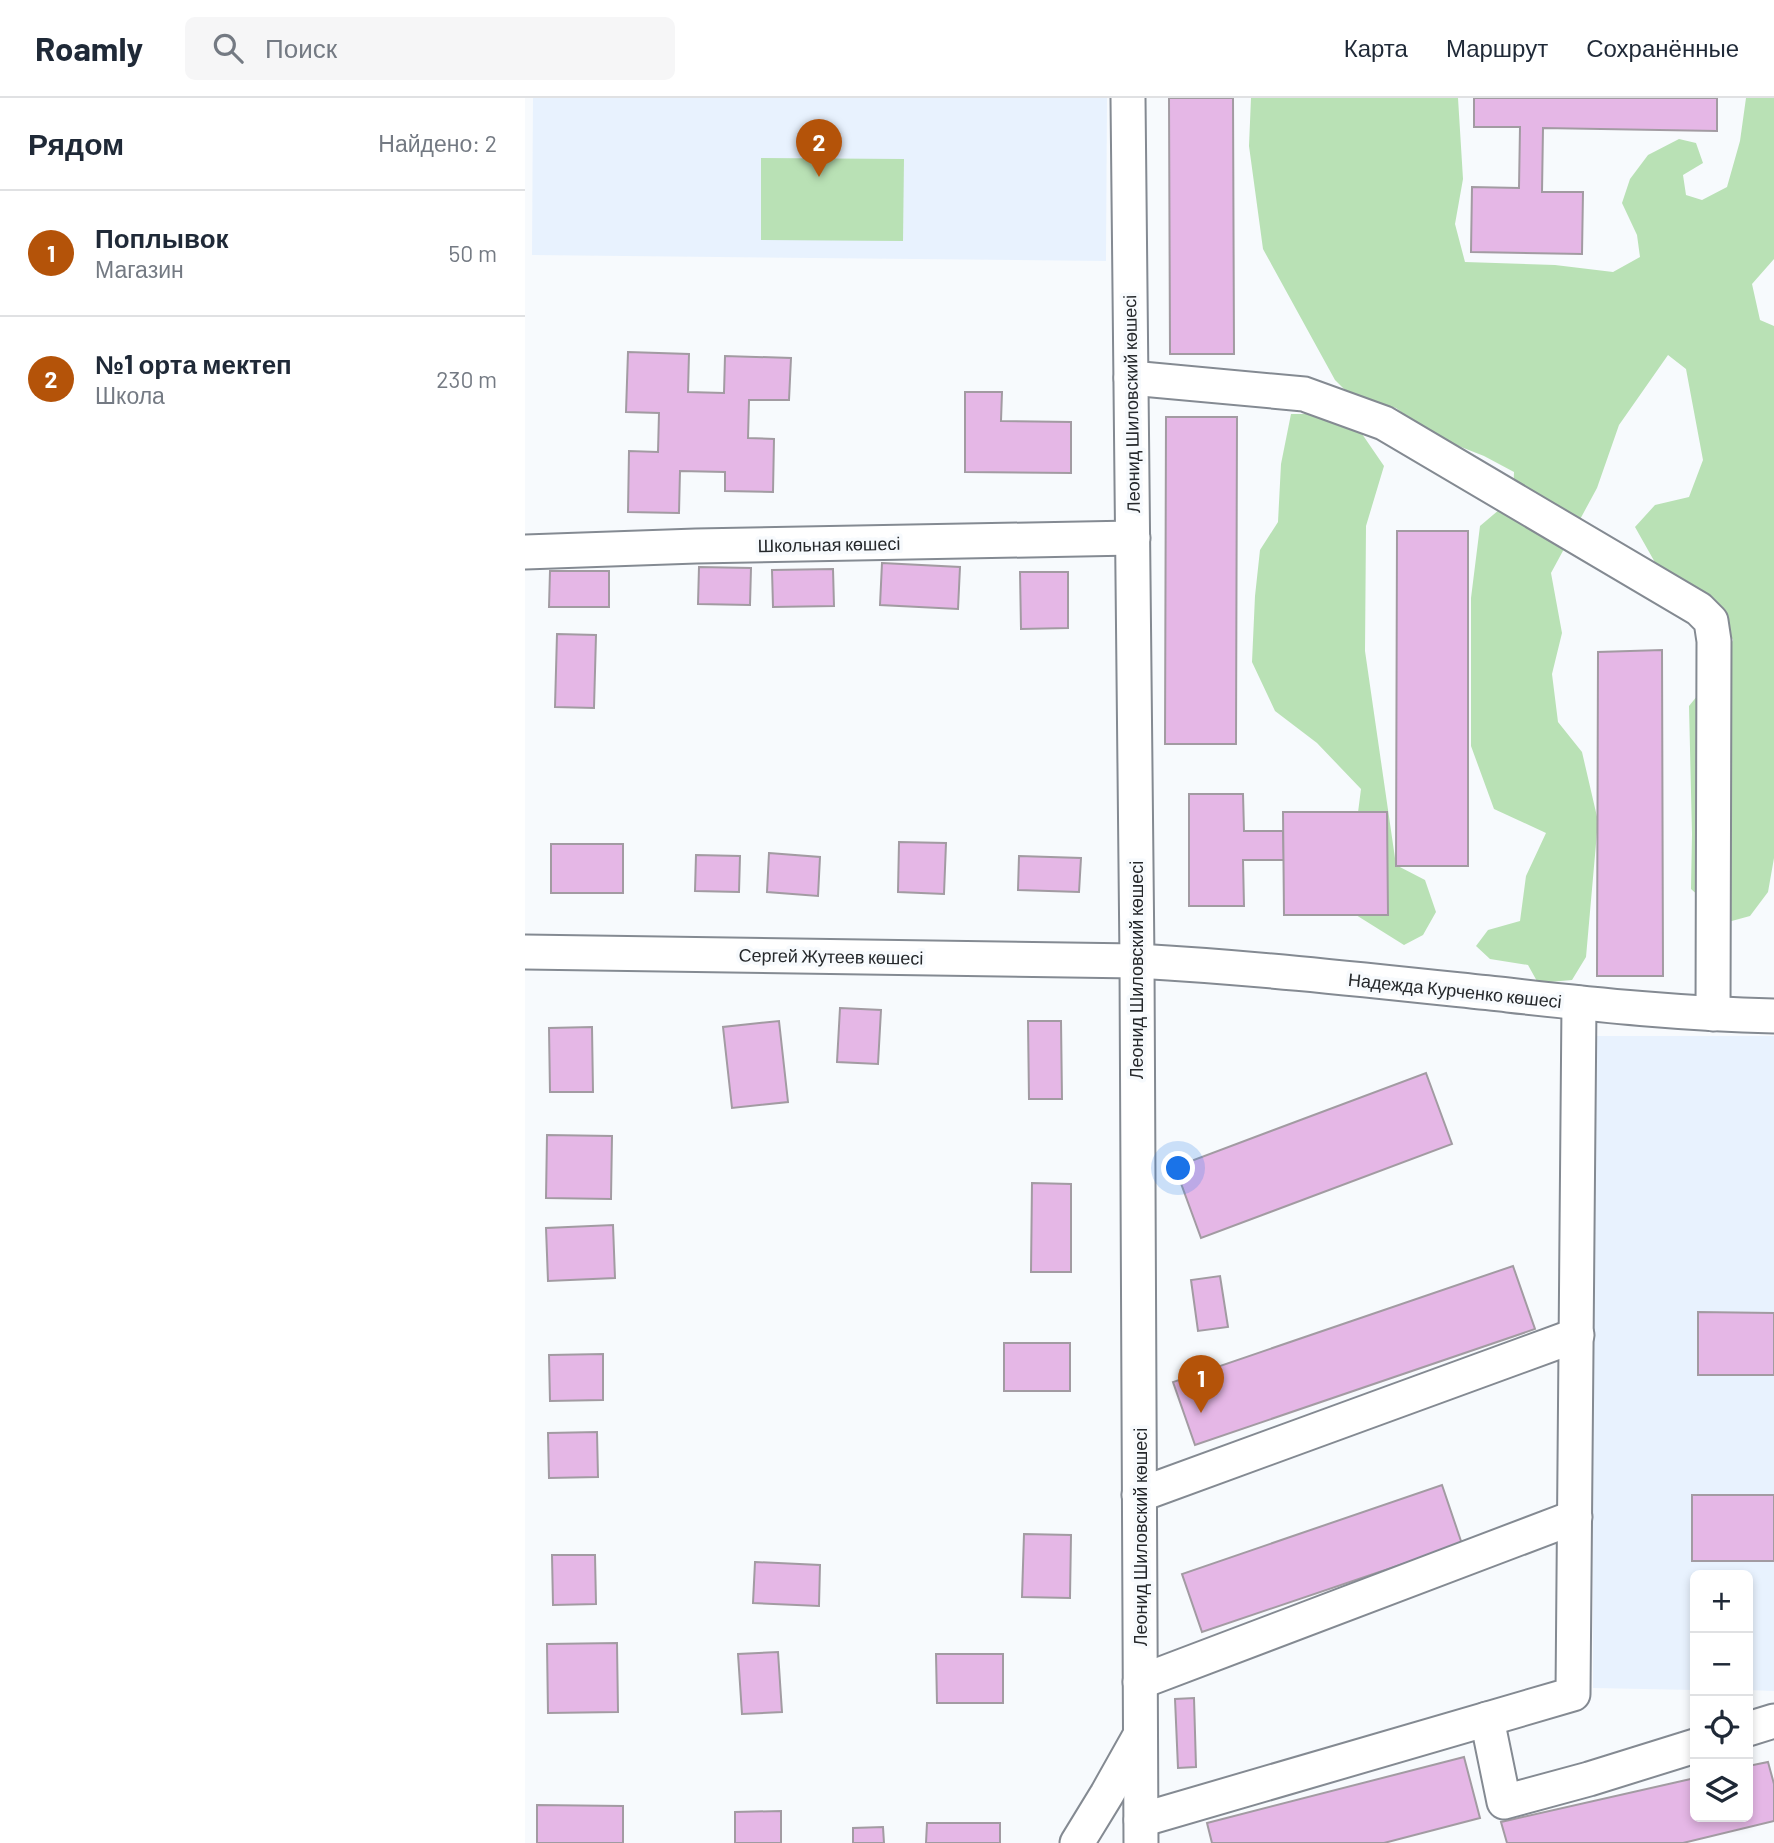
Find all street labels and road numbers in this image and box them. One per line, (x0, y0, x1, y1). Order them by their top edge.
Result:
street label: Леонид Шиловский көшесі (1118, 295, 1144, 513)
street label: Школьная көшесі (757, 532, 901, 556)
street label: Леонид Шиловский көшесі (1125, 861, 1147, 1079)
street label: Сергей Жутеев көшесі (738, 943, 924, 969)
street label: Надежда Курченко көшесі (1347, 968, 1563, 1012)
street label: Леонид Шиловский көшесі (1129, 1428, 1151, 1646)

